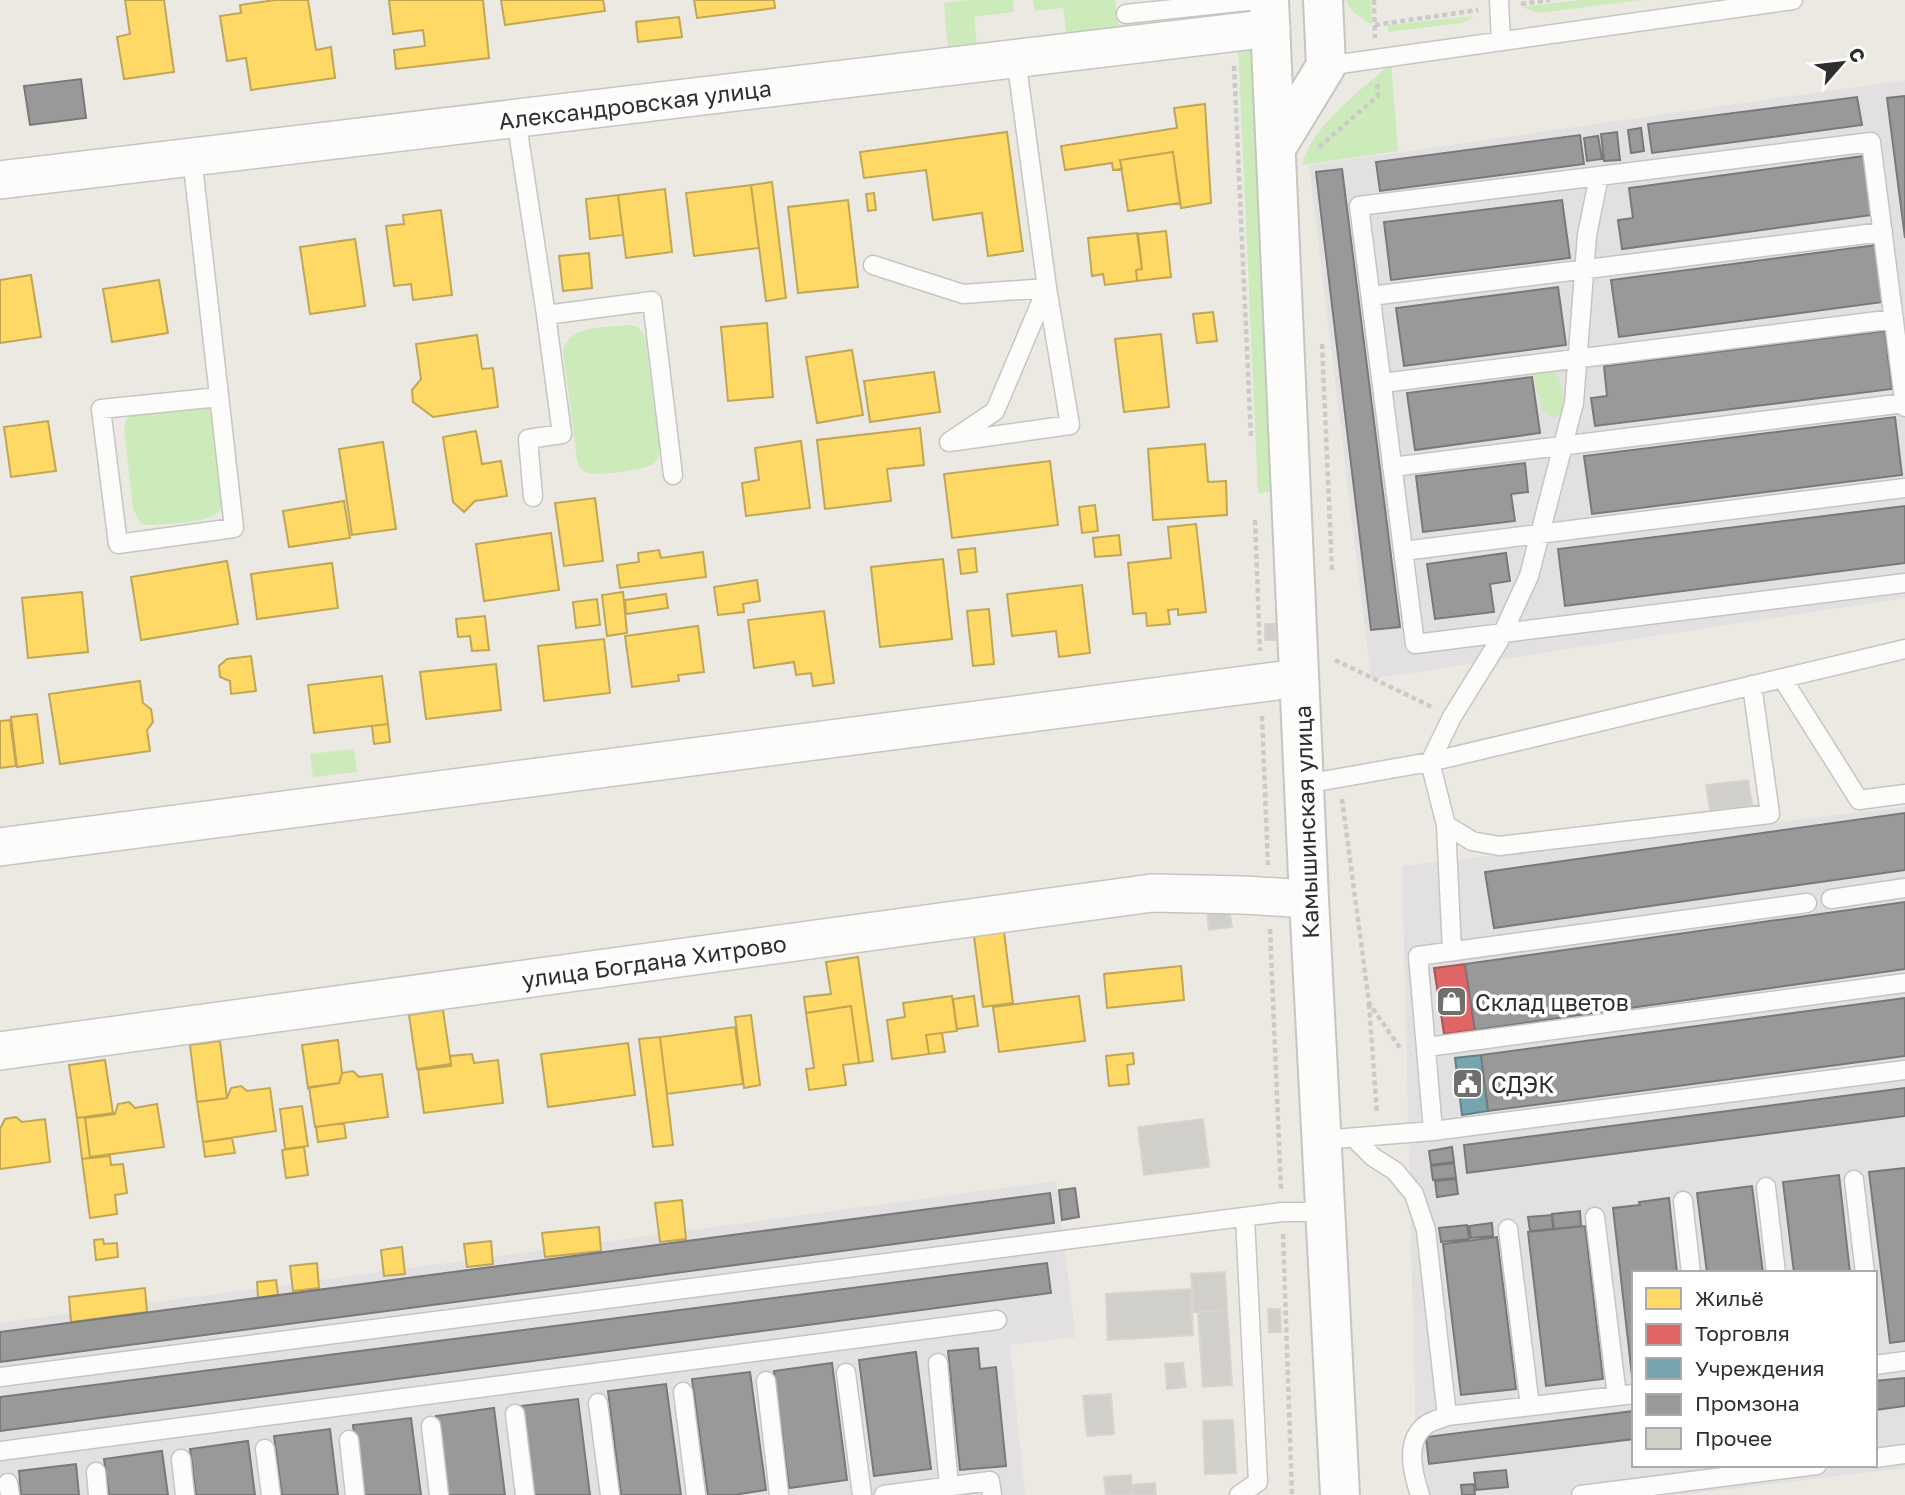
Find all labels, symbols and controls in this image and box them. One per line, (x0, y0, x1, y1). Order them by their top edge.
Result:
north arrow (1807, 28, 1877, 98)
text: С (1844, 43, 1871, 66)
street label: Александровская улица (497, 73, 773, 135)
street label: Камышинская улица (1288, 705, 1324, 939)
street label: улица Богдана Хитрово (520, 929, 788, 993)
shop icon: Склад цветов (1435, 985, 1469, 1019)
place label: Склад цветов (1475, 988, 1629, 1016)
public building icon: СДЭК (1451, 1067, 1485, 1101)
place label: СДЭК (1491, 1070, 1554, 1098)
legend (1632, 1271, 1877, 1467)
text: Жильё (1695, 1285, 1764, 1311)
text: Торговля (1695, 1320, 1790, 1346)
text: Учреждения (1695, 1355, 1824, 1381)
text: Промзона (1695, 1390, 1800, 1416)
text: Прочее (1695, 1425, 1772, 1451)

